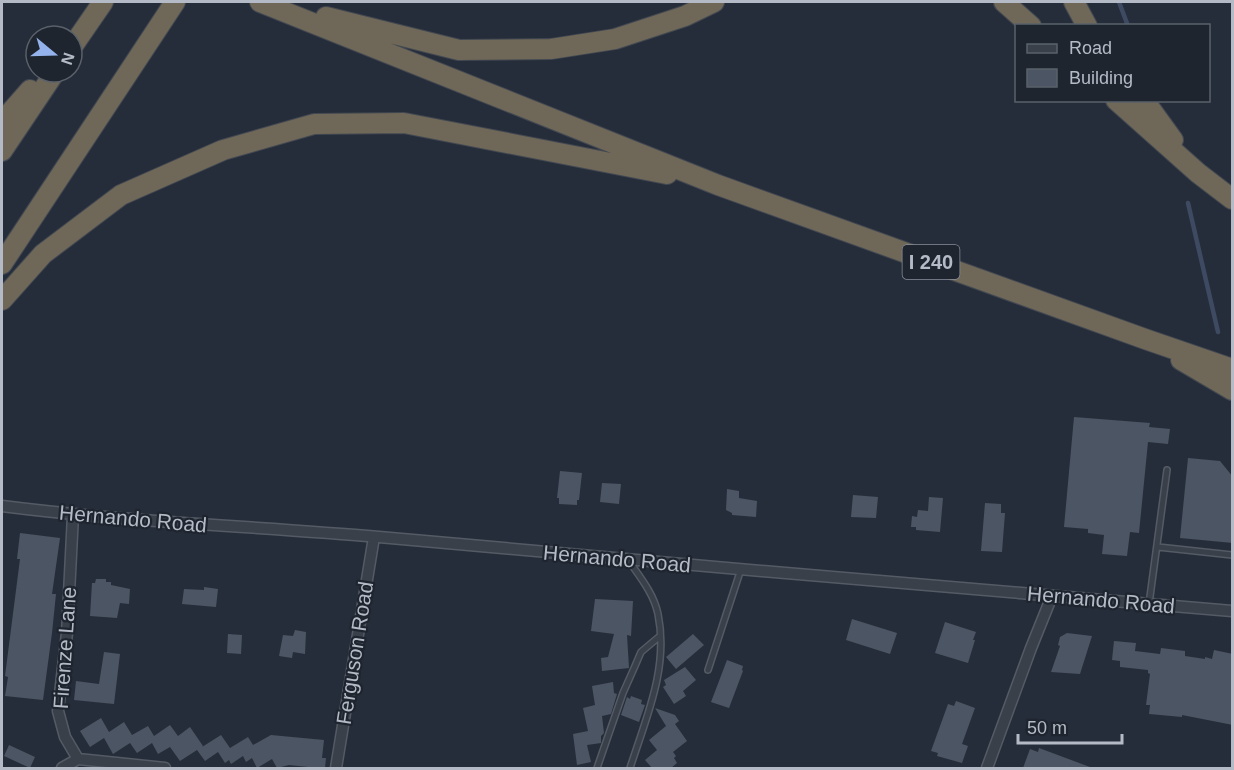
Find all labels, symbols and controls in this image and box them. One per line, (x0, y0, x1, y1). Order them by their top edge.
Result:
north arrow (24, 24, 84, 84)
legend (1015, 24, 1210, 102)
text: Road (1069, 38, 1112, 58)
text: N (58, 50, 78, 67)
text: Building (1069, 68, 1133, 88)
road number: I 240 (902, 245, 960, 279)
street label: Hernando Road (58, 501, 208, 536)
street label: Hernando Road (542, 541, 692, 576)
street label: Ferguson Road (332, 580, 377, 726)
street label: Hernando Road (1026, 582, 1176, 617)
street label: Firenze Lane (49, 586, 80, 710)
scale bar (1018, 707, 1122, 745)
text: 50 m (1027, 718, 1067, 738)

